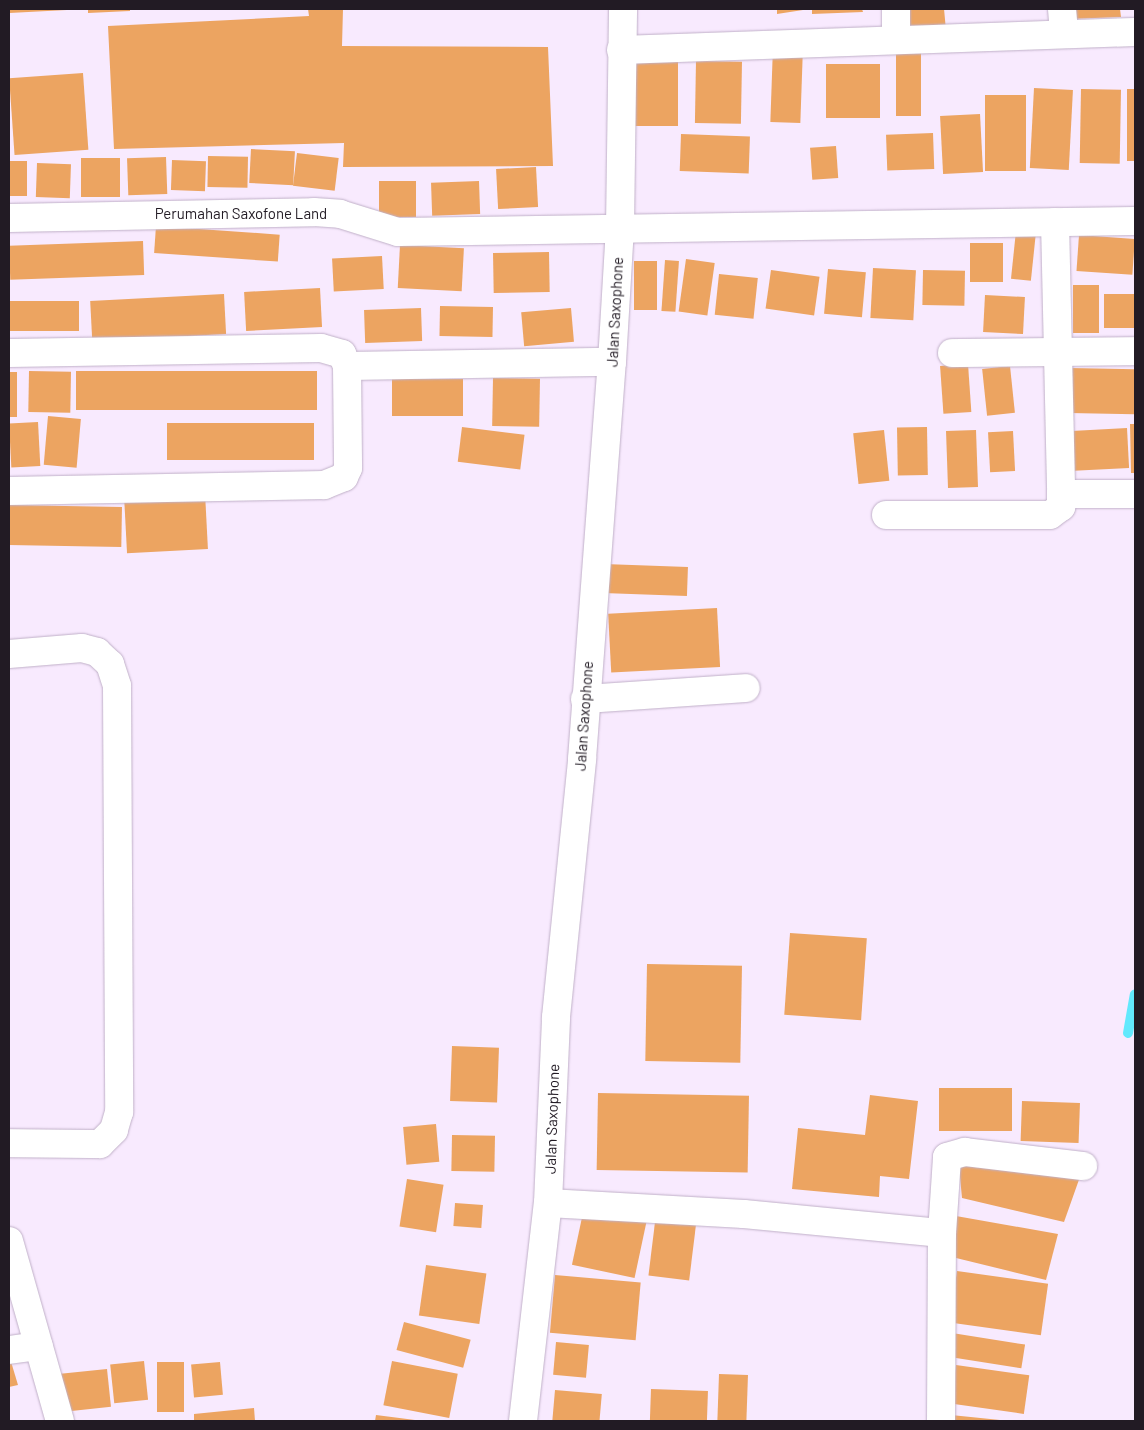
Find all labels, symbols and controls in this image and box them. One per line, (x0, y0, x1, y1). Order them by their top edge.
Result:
street label: Perumahan Saxofone Land (155, 205, 327, 223)
street label: Jalan Saxophone (603, 256, 627, 368)
street label: Jalan Saxophone (571, 660, 597, 772)
street label: Jalan Saxophone (541, 1064, 563, 1174)

